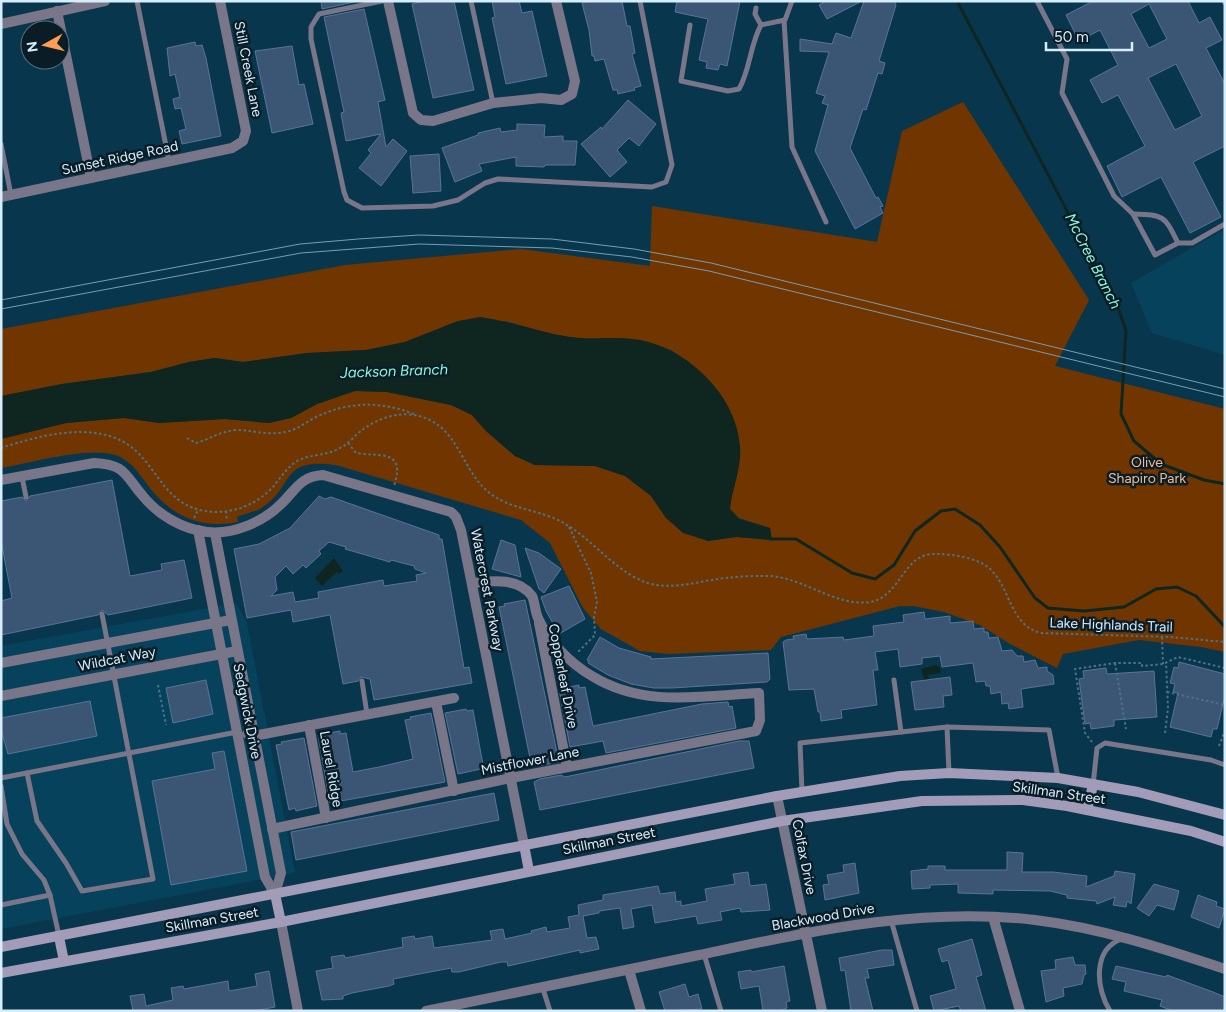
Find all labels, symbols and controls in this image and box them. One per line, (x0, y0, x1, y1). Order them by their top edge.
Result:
north arrow (20, 20, 70, 70)
street label: Still Creek Lane (230, 20, 266, 119)
scale bar (1046, 20, 1132, 52)
text: 50 m (1054, 28, 1089, 46)
text: N (23, 40, 42, 53)
street label: Sunset Ridge Road (60, 137, 180, 179)
water label: McCree Branch (1061, 210, 1125, 312)
water label: Jackson Branch (339, 360, 448, 382)
park label: Olive Shapiro Park (1108, 454, 1186, 487)
street label: Watercrest Parkway (467, 527, 507, 653)
street label: Lake Highlands Trail (1049, 614, 1173, 636)
street label: Copperleaf Drive (545, 622, 582, 730)
street label: Wildcat Way (77, 643, 158, 675)
street label: Sedgwick Drive (229, 662, 265, 761)
street label: Laurel Ridge (316, 729, 346, 809)
street label: Mistflower Lane (479, 743, 581, 779)
street label: Skillman Street (1011, 778, 1107, 808)
street label: Colfax Drive (788, 818, 820, 896)
street label: Skillman Street (561, 824, 657, 858)
street label: Blackwood Drive (770, 900, 876, 934)
street label: Skillman Street (164, 903, 260, 937)

